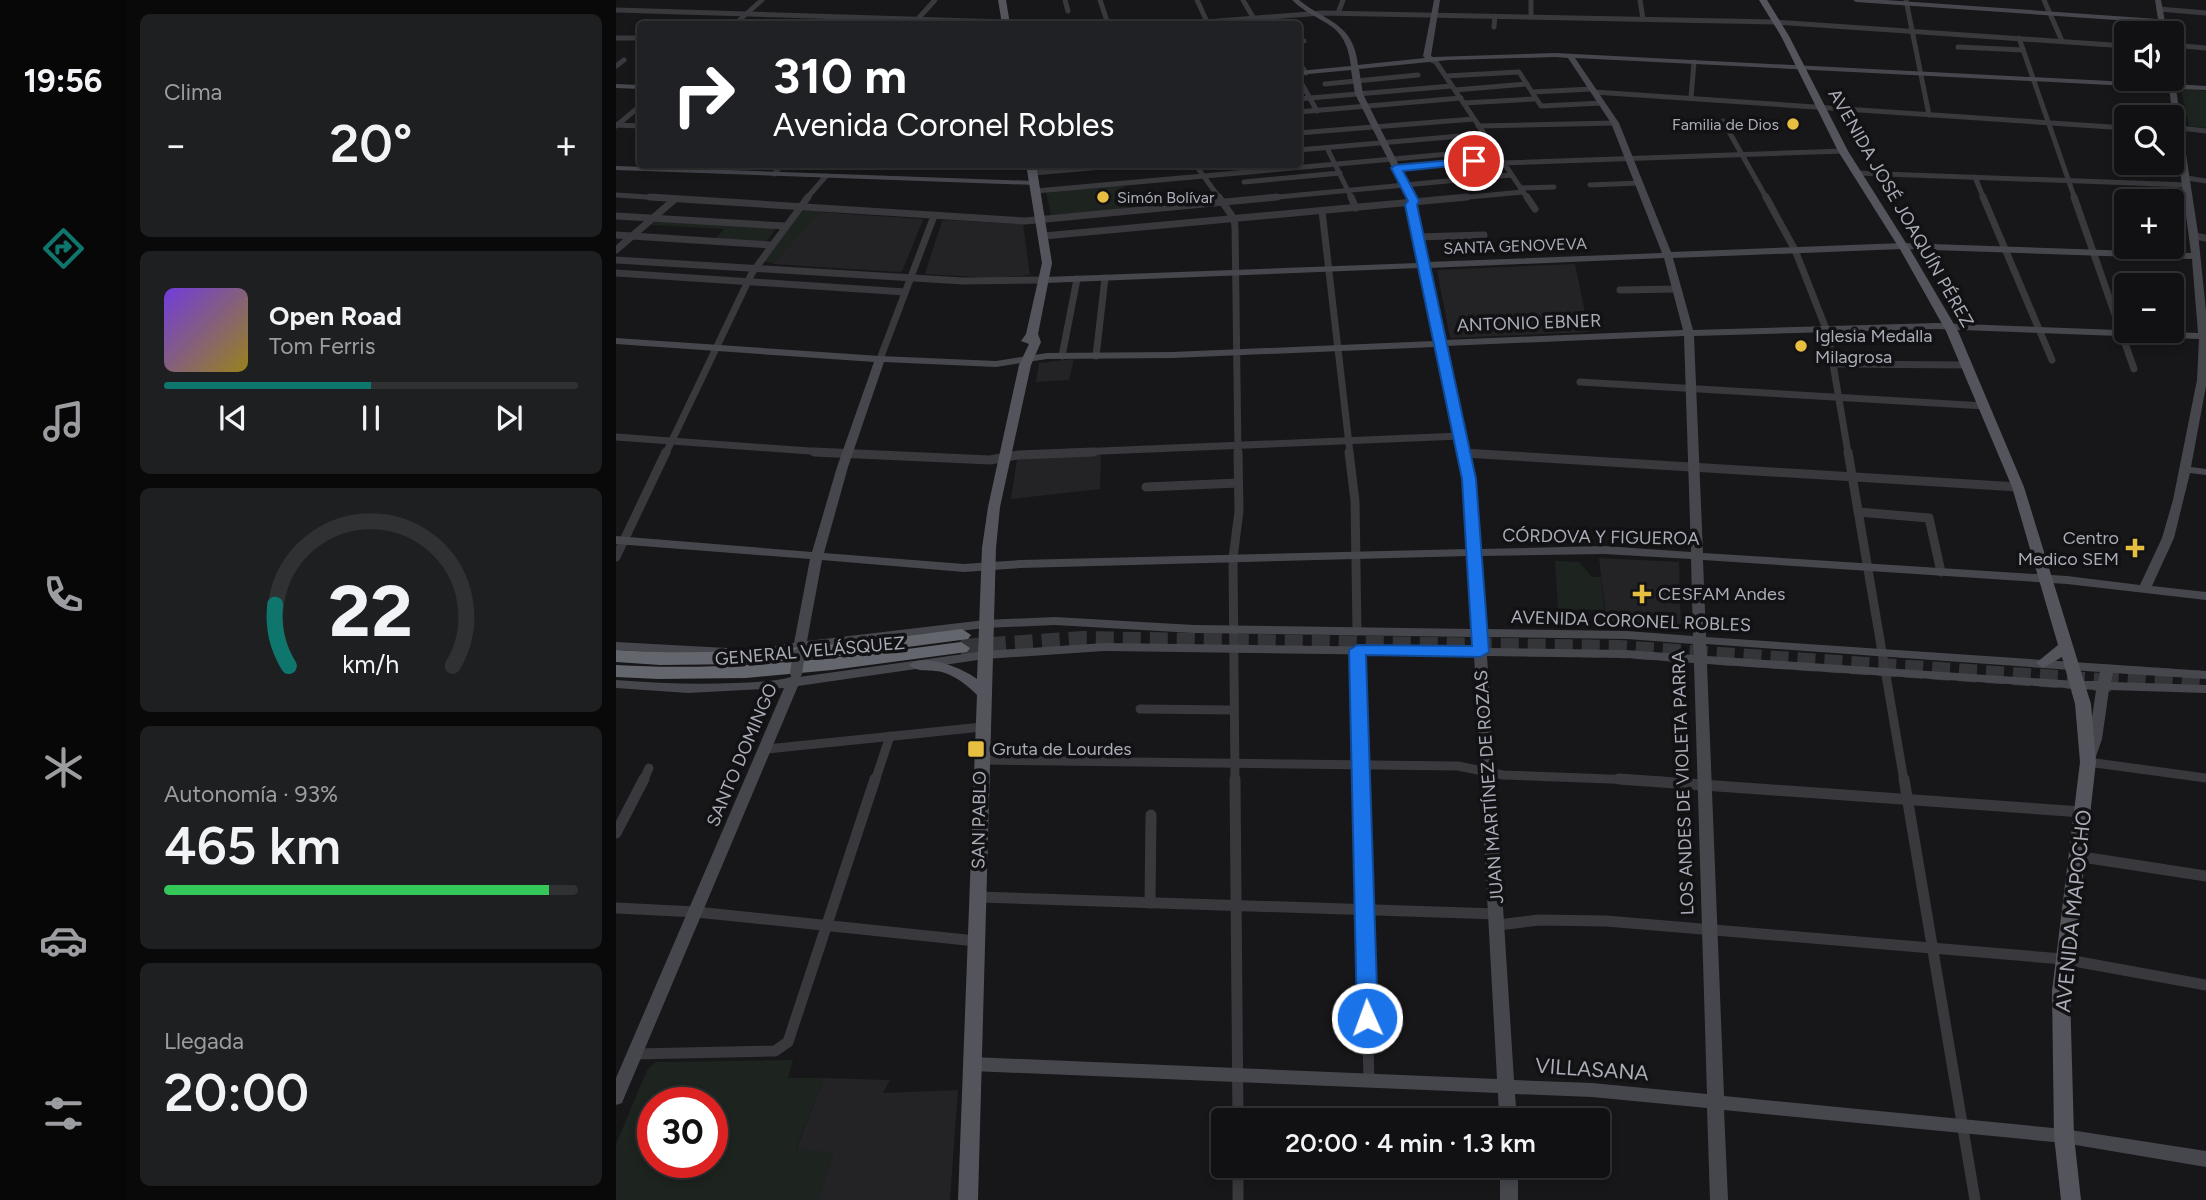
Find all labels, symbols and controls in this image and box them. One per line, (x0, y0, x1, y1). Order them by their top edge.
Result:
map controls (2114, 21, 2184, 343)
button: sound (2114, 21, 2184, 91)
text: 310 m (773, 46, 907, 105)
icon: right (658, 49, 749, 140)
text: 19:56 (24, 62, 102, 100)
text: Clima (164, 78, 222, 106)
street label: AVENIDA JOSÉ JOAQUÍN PÉREZ (1824, 85, 1978, 331)
button: search (2114, 105, 2184, 175)
text: Avenida Coronel Robles (773, 106, 1114, 144)
text: 20° (330, 113, 412, 175)
place label: Familia de Dios (1672, 115, 1779, 134)
marker: Familia de Dios (1785, 116, 1801, 132)
text: − (164, 122, 188, 168)
text: + (554, 122, 578, 168)
pin (1444, 131, 1504, 191)
icon: arrive (1455, 142, 1493, 180)
place label: Simón Bolívar (1117, 188, 1215, 207)
marker: Simón Bolívar (1095, 189, 1111, 205)
button: + (2114, 189, 2184, 259)
icon: directions (39, 224, 88, 273)
street label: SANTA GENOVEVA (1443, 234, 1587, 258)
button: − (2114, 273, 2184, 343)
text: Open Road (269, 300, 402, 332)
street label: ANTONIO EBNER (1456, 309, 1602, 337)
place label: Iglesia Medalla Milagrosa (1815, 325, 1932, 368)
text: Tom Ferris (269, 332, 375, 360)
marker: Iglesia Medalla Milagrosa (1793, 338, 1809, 354)
icon: music (39, 397, 88, 446)
icon: previous (214, 399, 252, 437)
icon: pause (352, 399, 390, 437)
icon: next (490, 399, 528, 437)
street label: CÓRDOVA Y FIGUEROA (1502, 524, 1700, 550)
place label: Centro Medico SEM (2018, 527, 2119, 570)
marker: Centro Medico SEM (2125, 538, 2145, 558)
text: 22 (329, 567, 413, 654)
icon: phone (39, 570, 88, 619)
place label: CESFAM Andes (1658, 583, 1785, 605)
marker: CESFAM Andes (1632, 584, 1652, 604)
street label: AVENIDA CORONEL ROBLES (1511, 606, 1751, 636)
street label: GENERAL VELÁSQUEZ (714, 632, 906, 670)
text: km/h (342, 649, 400, 679)
street label: LOS ANDES DE VIOLETA PARRA (1667, 650, 1699, 916)
street label: JUAN MARTÍNEZ DE ROZAS (1470, 669, 1508, 905)
street label: SANTO DOMINGO (702, 680, 782, 830)
place label: Gruta de Lourdes (992, 738, 1132, 760)
marker: Gruta de Lourdes (966, 739, 986, 759)
icon: climate (39, 743, 88, 792)
street label: SAN PABLO (967, 771, 991, 869)
text: Autonomía · 93% (164, 780, 338, 808)
street label: AVENIDA MAPOCHO (2050, 808, 2096, 1014)
text: 465 km (164, 815, 341, 877)
icon: car (39, 916, 88, 965)
position arrow (1330, 981, 1404, 1055)
text: Llegada (164, 1027, 244, 1055)
street label: VILLASANA (1534, 1053, 1650, 1085)
text: 20:00 (164, 1062, 309, 1124)
speed limit sign: 30 (637, 1087, 728, 1178)
icon: filters (39, 1089, 88, 1138)
text: 20:00 · 4 min · 1.3 km (1285, 1127, 1536, 1159)

